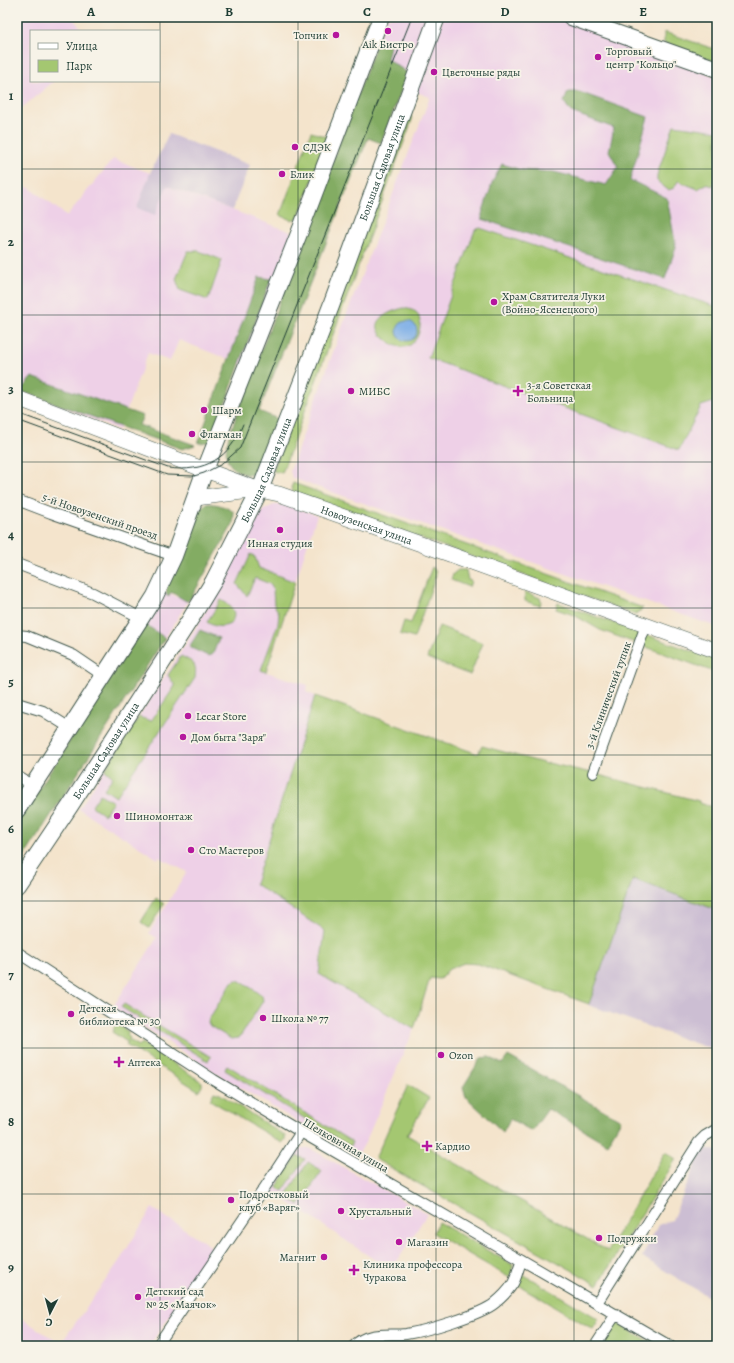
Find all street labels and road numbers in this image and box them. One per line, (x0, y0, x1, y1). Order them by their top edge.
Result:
street label: Большая Садовая улица (356, 111, 409, 223)
street label: Большая Садовая улица (238, 415, 296, 525)
street label: 5-й Новоузенский проезд (40, 490, 160, 543)
street label: Новоузенская улица (318, 502, 415, 549)
street label: 3-й Клинический тупик (582, 639, 635, 751)
street label: Большая Садовая улица (69, 699, 143, 802)
street label: Шелковичная улица (300, 1115, 392, 1177)

